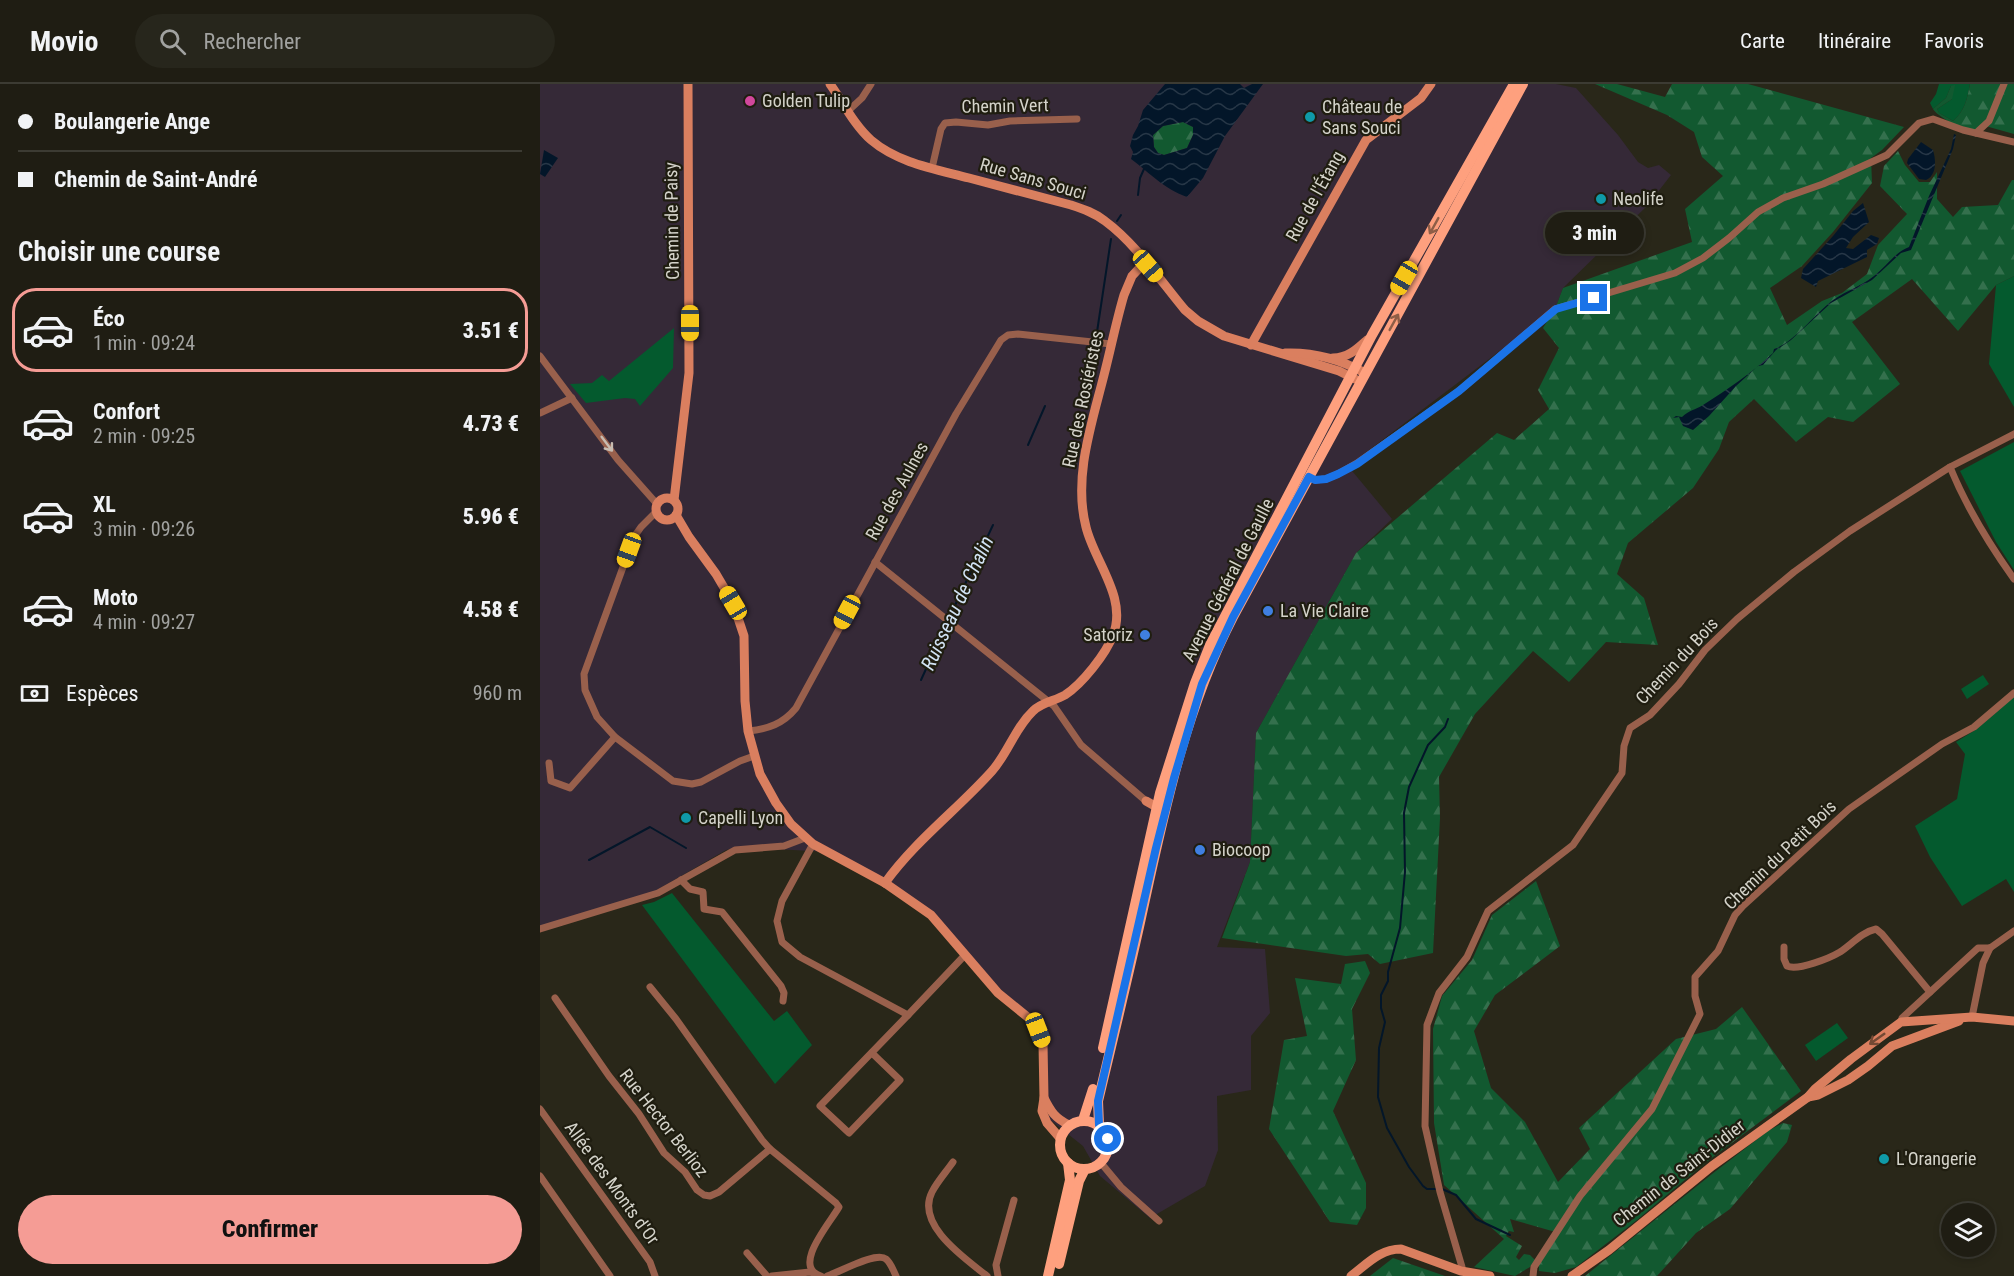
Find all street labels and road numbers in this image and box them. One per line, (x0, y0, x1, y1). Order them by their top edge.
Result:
street label: Chemin Vert (961, 94, 1049, 117)
street label: Rue de l'Étang (1281, 147, 1348, 245)
street label: Rue Sans Souci (978, 153, 1089, 204)
street label: Chemin de Paisy (660, 161, 683, 280)
street label: Rue des Rosiéristes (1058, 328, 1107, 469)
street label: Rue des Aulnes (861, 438, 932, 544)
street label: Avenue Général de Gaulle (1177, 495, 1278, 665)
street label: Chemin du Bois (1631, 613, 1722, 708)
street label: Chemin du Petit Bois (1719, 796, 1840, 914)
street label: Rue Hector Berlioz (616, 1064, 713, 1181)
street label: Chemin de Saint-Didier (1609, 1114, 1749, 1231)
street label: Allée des Monts d'Or (561, 1117, 664, 1249)

